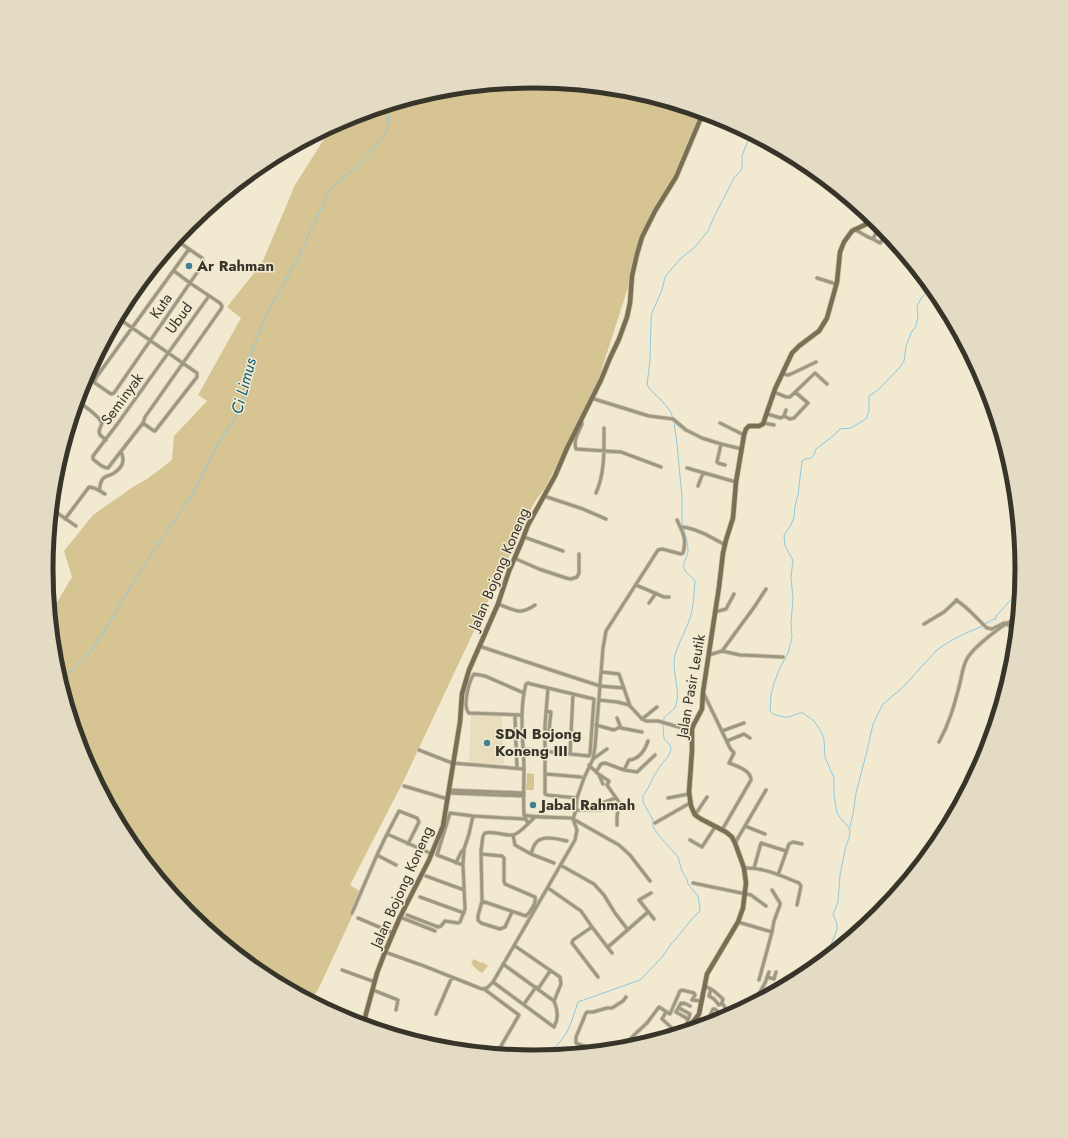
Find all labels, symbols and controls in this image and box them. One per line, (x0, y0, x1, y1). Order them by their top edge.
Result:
place label: Ar Rahman (196, 255, 274, 277)
marker: Ar Rahman (184, 261, 194, 271)
street label: Kuta (144, 289, 178, 323)
street label: Ubud (160, 298, 198, 338)
water label: Ci Limus (225, 355, 262, 417)
street label: Seminyak (96, 368, 149, 430)
street label: Jalan Bojong Koneng (462, 504, 535, 636)
street label: Jalan Pasir Leutik (671, 632, 711, 742)
place label: SDN Bojong Koneng III (495, 723, 581, 762)
marker: SDN Bojong Koneng III (482, 738, 492, 748)
place label: Jabal Rahmah (538, 794, 635, 816)
marker: Jabal Rahmah (528, 800, 538, 810)
street label: Jalan Bojong Koneng (364, 822, 439, 953)

